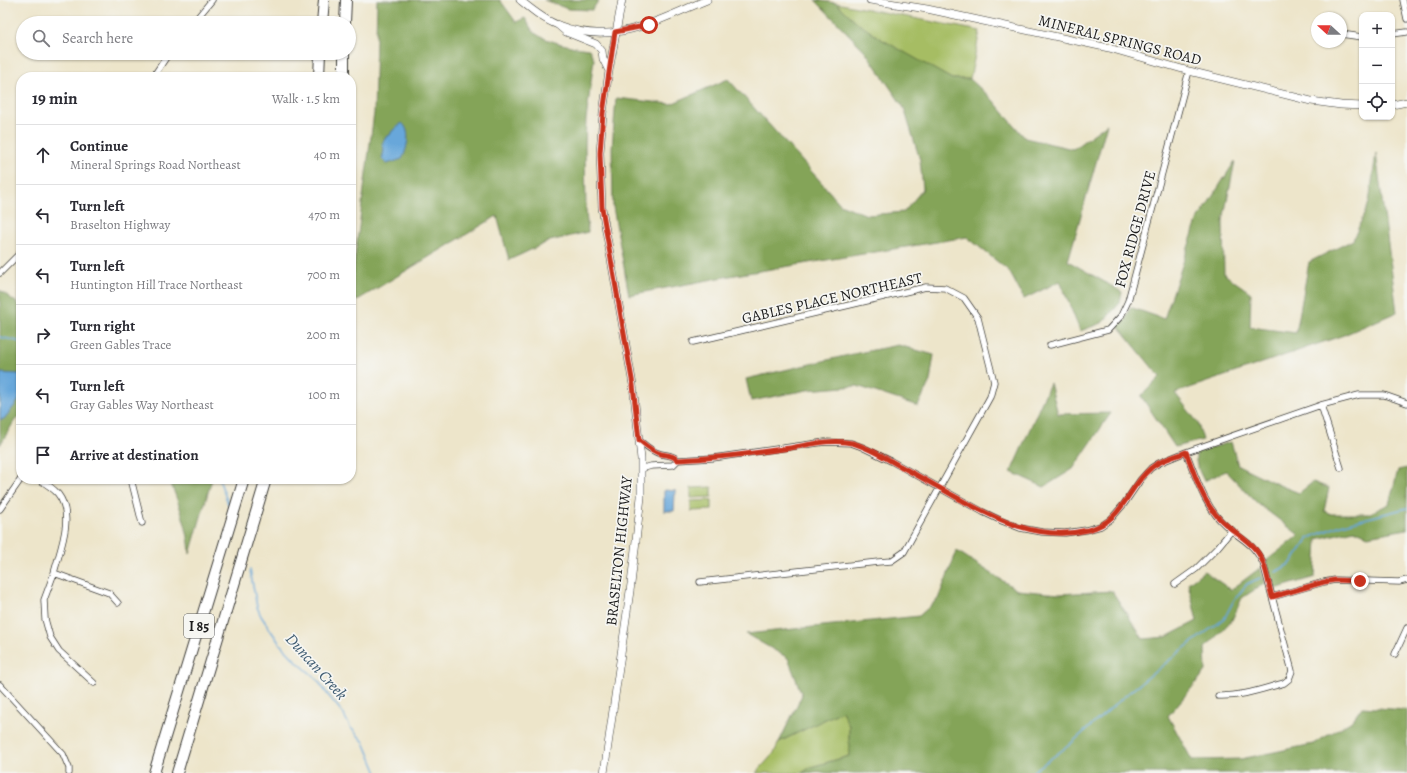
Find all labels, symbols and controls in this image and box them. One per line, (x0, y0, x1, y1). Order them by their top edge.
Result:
street label: MINERAL SPRINGS ROAD (1036, 10, 1204, 70)
north arrow (1311, 12, 1347, 48)
map controls (1359, 12, 1395, 120)
button: + (1359, 12, 1395, 48)
search box (16, 16, 356, 60)
route start (640, 16, 658, 34)
icon: search (30, 27, 52, 49)
text: Search here (62, 28, 133, 48)
button: − (1359, 48, 1395, 84)
button: locate (1359, 84, 1395, 120)
text: 19 min (32, 87, 78, 110)
text: Walk · 1.5 km (272, 90, 340, 107)
text: Continue (70, 136, 128, 156)
icon: ahead (32, 144, 54, 166)
text: 40 m (314, 146, 340, 163)
text: Mineral Springs Road Northeast (70, 156, 241, 173)
street label: FOX RIDGE DRIVE (1110, 168, 1160, 290)
text: Turn left (70, 196, 125, 216)
icon: left (32, 204, 54, 226)
text: 470 m (308, 206, 340, 223)
text: Braselton Highway (70, 216, 170, 233)
text: Turn left (70, 256, 125, 276)
icon: left (32, 264, 54, 286)
text: 700 m (307, 266, 340, 283)
street label: GABLES PLACE NORTHEAST (740, 267, 925, 328)
text: Huntington Hill Trace Northeast (70, 276, 243, 293)
text: Turn right (70, 316, 135, 336)
icon: right (32, 324, 54, 346)
text: 200 m (307, 326, 340, 343)
text: Green Gables Trace (70, 336, 171, 353)
text: Turn left (70, 376, 125, 396)
icon: left (32, 384, 54, 406)
text: 100 m (308, 386, 340, 403)
text: Gray Gables Way Northeast (70, 396, 214, 413)
icon: arrive (32, 444, 54, 466)
text: Arrive at destination (70, 445, 199, 465)
street label: BRASELTON HIGHWAY (601, 474, 637, 627)
route end (1351, 572, 1369, 590)
road number: I 85 (184, 614, 214, 638)
water label: Duncan Creek (280, 628, 352, 705)

